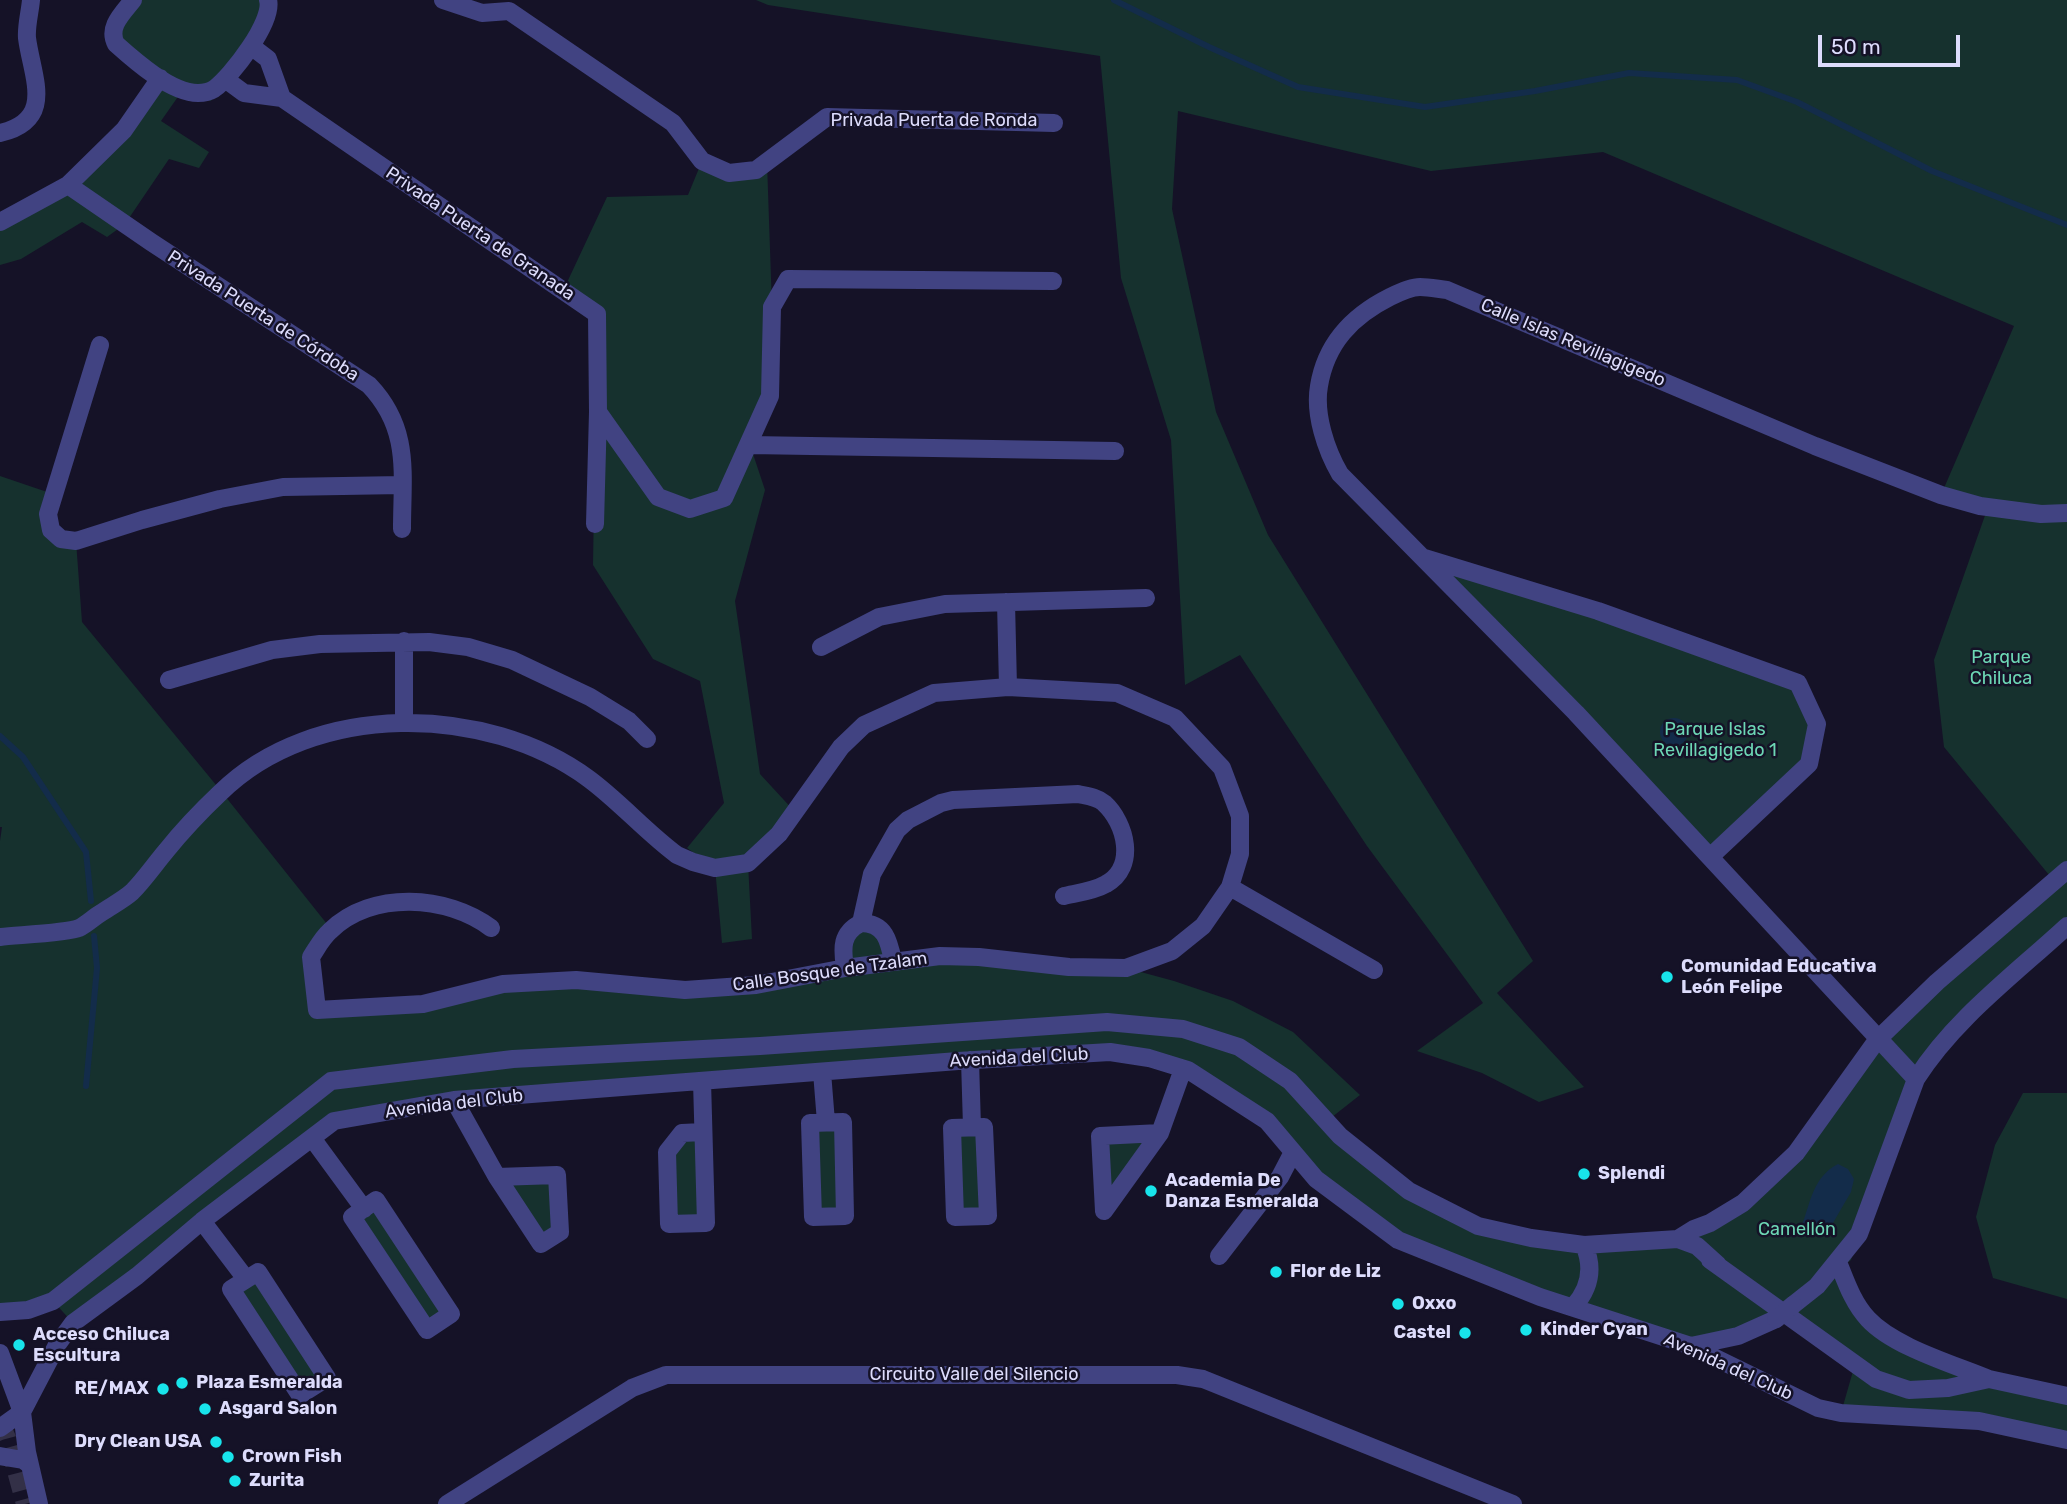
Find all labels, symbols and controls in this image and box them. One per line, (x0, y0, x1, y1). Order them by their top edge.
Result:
scale bar (1822, 21, 1964, 65)
text: 50 m (1831, 34, 1881, 59)
street label: Privada Puerta de Ronda (831, 110, 1037, 132)
street label: Privada Puerta de Granada (381, 163, 579, 305)
street label: Privada Puerta de Córdoba (163, 246, 363, 386)
street label: Calle Islas Revillagigedo (1477, 294, 1669, 392)
park label: Parque Chiluca (1970, 647, 2032, 690)
park label: Parque Islas Revillagigedo 1 (1653, 719, 1777, 762)
street label: Calle Bosque de Tzalam (731, 948, 929, 996)
place label: Comunidad Educativa León Felipe (1681, 956, 1877, 998)
marker: Comunidad Educativa León Felipe (1659, 969, 1675, 985)
street label: Avenida del Club (949, 1044, 1089, 1072)
street label: Avenida del Club (384, 1085, 524, 1123)
place label: Splendi (1598, 1163, 1665, 1185)
marker: Splendi (1576, 1166, 1592, 1182)
place label: Academia De Danza Esmeralda (1165, 1170, 1319, 1212)
marker: Academia De Danza Esmeralda (1143, 1183, 1159, 1199)
park label: Camellón (1758, 1219, 1836, 1241)
place label: Flor de Liz (1290, 1261, 1381, 1283)
marker: Flor de Liz (1268, 1264, 1284, 1280)
place label: Oxxo (1412, 1293, 1457, 1315)
marker: Oxxo (1390, 1296, 1406, 1312)
place label: Kinder Cyan (1540, 1319, 1648, 1341)
place label: Castel (1394, 1322, 1451, 1344)
marker: Kinder Cyan (1518, 1322, 1534, 1338)
place label: Acceso Chiluca Escultura (33, 1324, 170, 1366)
marker: Castel (1457, 1325, 1473, 1341)
street label: Avenida del Club (1660, 1329, 1796, 1405)
marker: Acceso Chiluca Escultura (11, 1337, 27, 1353)
street label: Circuito Valle del Silencio (870, 1364, 1078, 1386)
place label: Plaza Esmeralda (196, 1372, 343, 1394)
marker: Plaza Esmeralda (174, 1375, 190, 1391)
place label: RE/MAX (74, 1378, 149, 1400)
marker: RE/MAX (155, 1381, 171, 1397)
place label: Asgard Salon (219, 1398, 337, 1420)
marker: Asgard Salon (197, 1401, 213, 1417)
place label: Dry Clean USA (74, 1431, 202, 1453)
marker: Dry Clean USA (208, 1434, 224, 1450)
place label: Crown Fish (242, 1446, 342, 1468)
marker: Crown Fish (220, 1449, 236, 1465)
place label: Zurita (249, 1470, 304, 1492)
marker: Zurita (227, 1473, 243, 1489)

